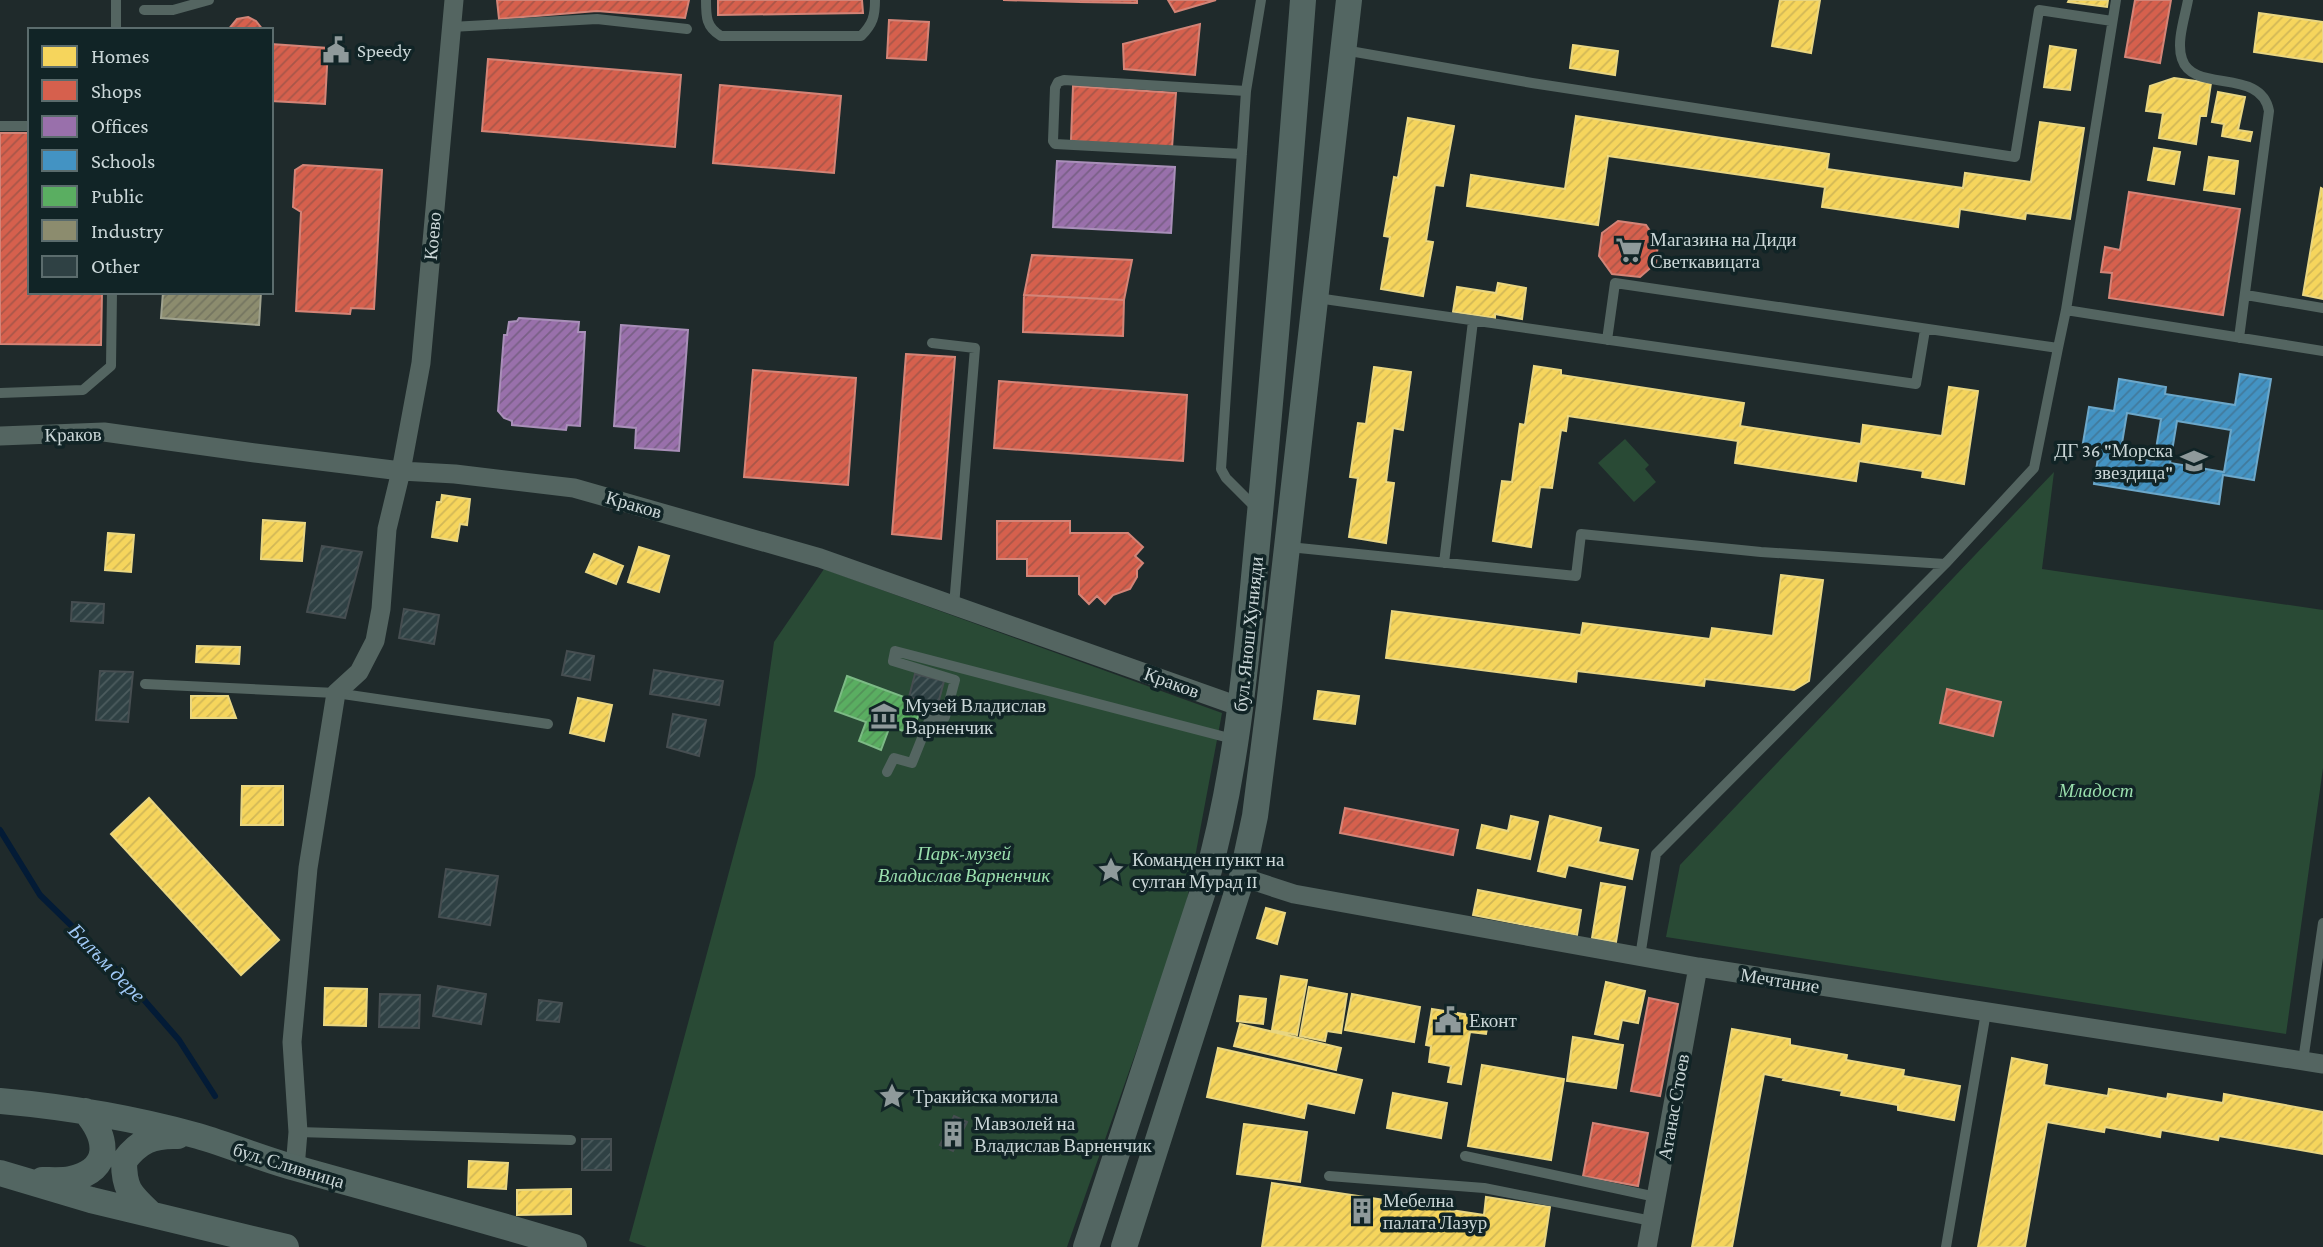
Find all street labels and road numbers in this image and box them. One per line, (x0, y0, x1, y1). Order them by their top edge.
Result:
street label: Коево (420, 211, 445, 261)
street label: Краков (44, 424, 102, 445)
street label: Краков (603, 486, 664, 522)
street label: бул. Янош Хунияди (1230, 555, 1267, 713)
street label: Краков (1141, 663, 1202, 702)
street label: Мечтание (1739, 964, 1821, 997)
street label: Атанас Стоев (1654, 1052, 1693, 1162)
street label: бул. Сливница (231, 1139, 348, 1193)

